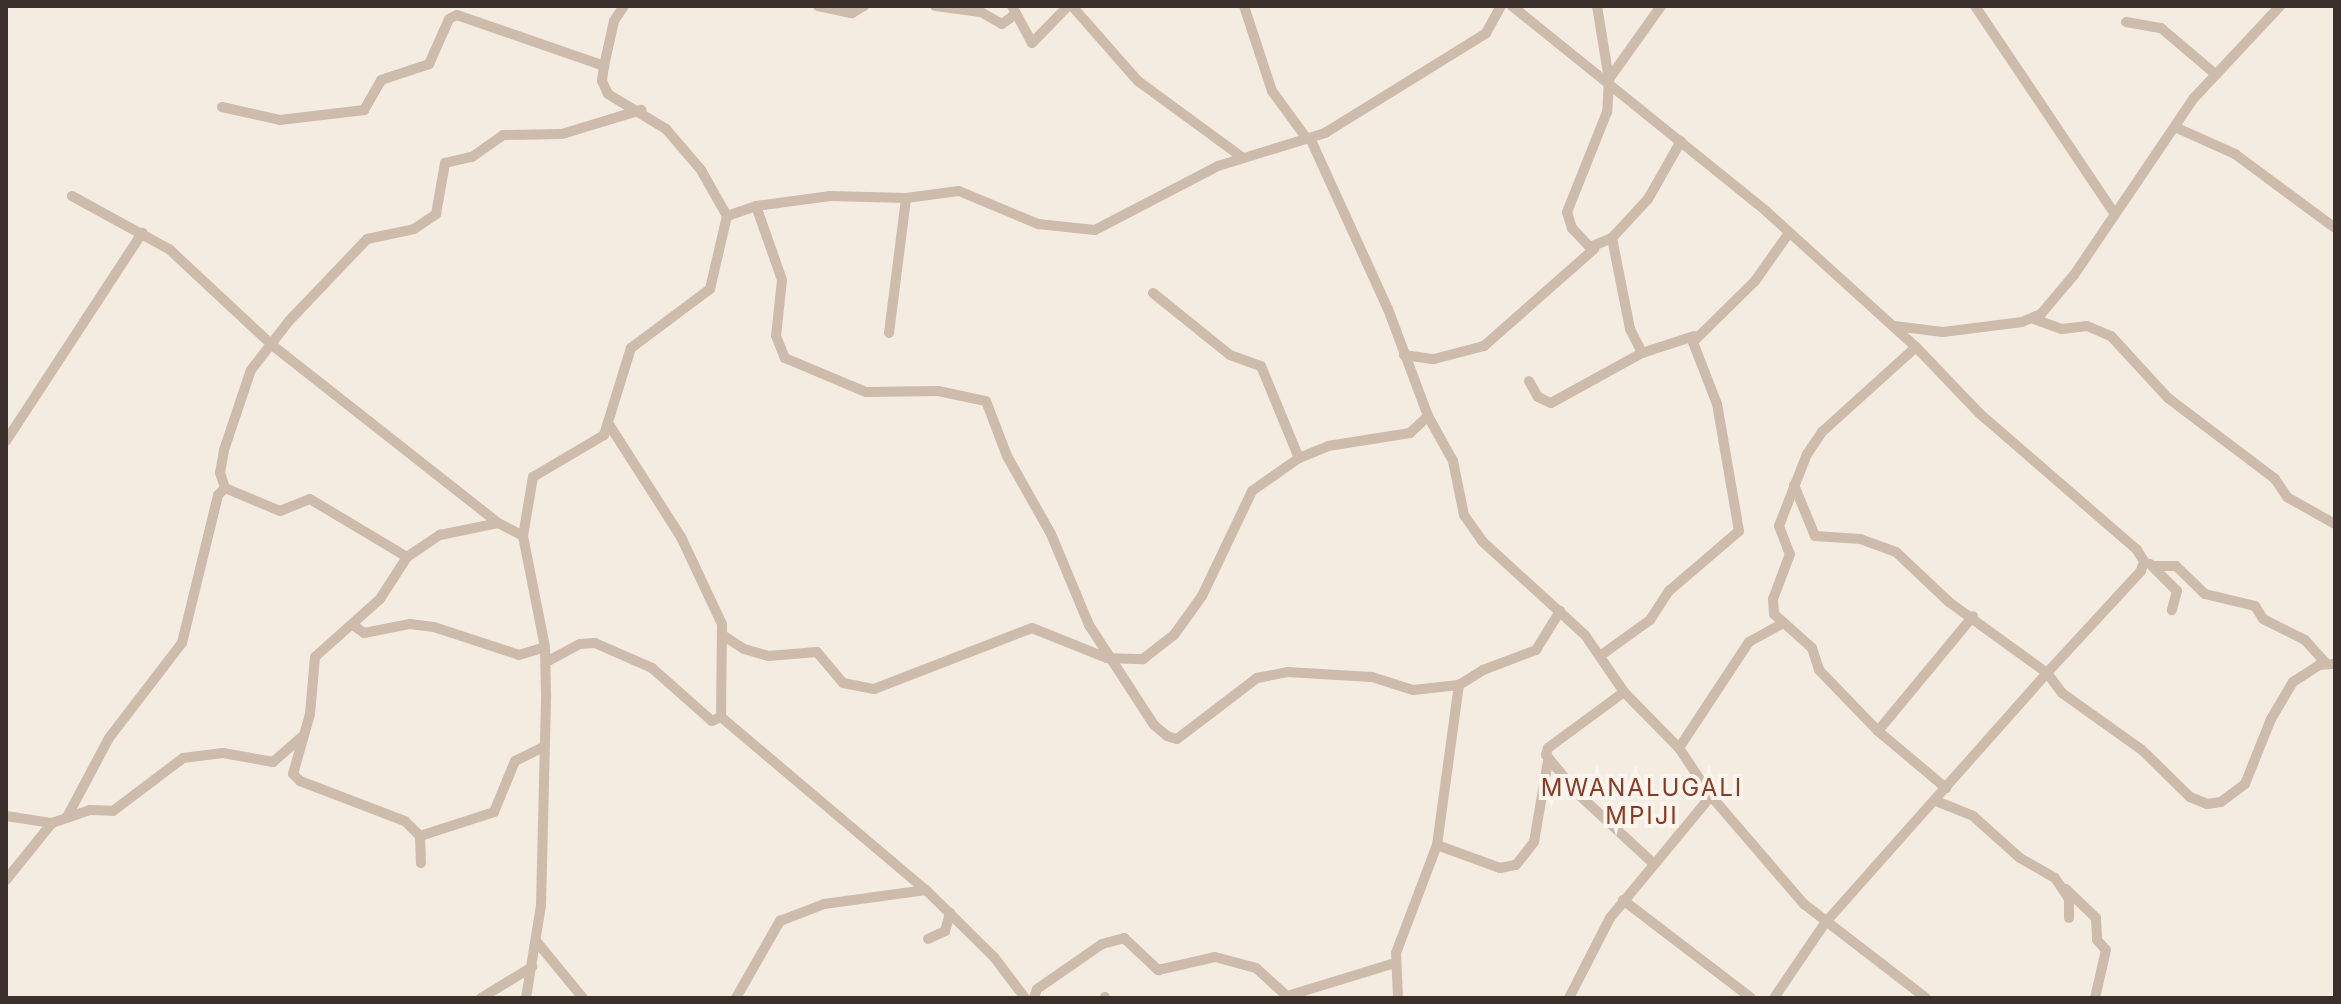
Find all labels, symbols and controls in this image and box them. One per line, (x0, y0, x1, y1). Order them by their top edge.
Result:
district label: MWANALUGALI MPIJI (1541, 774, 1743, 830)

